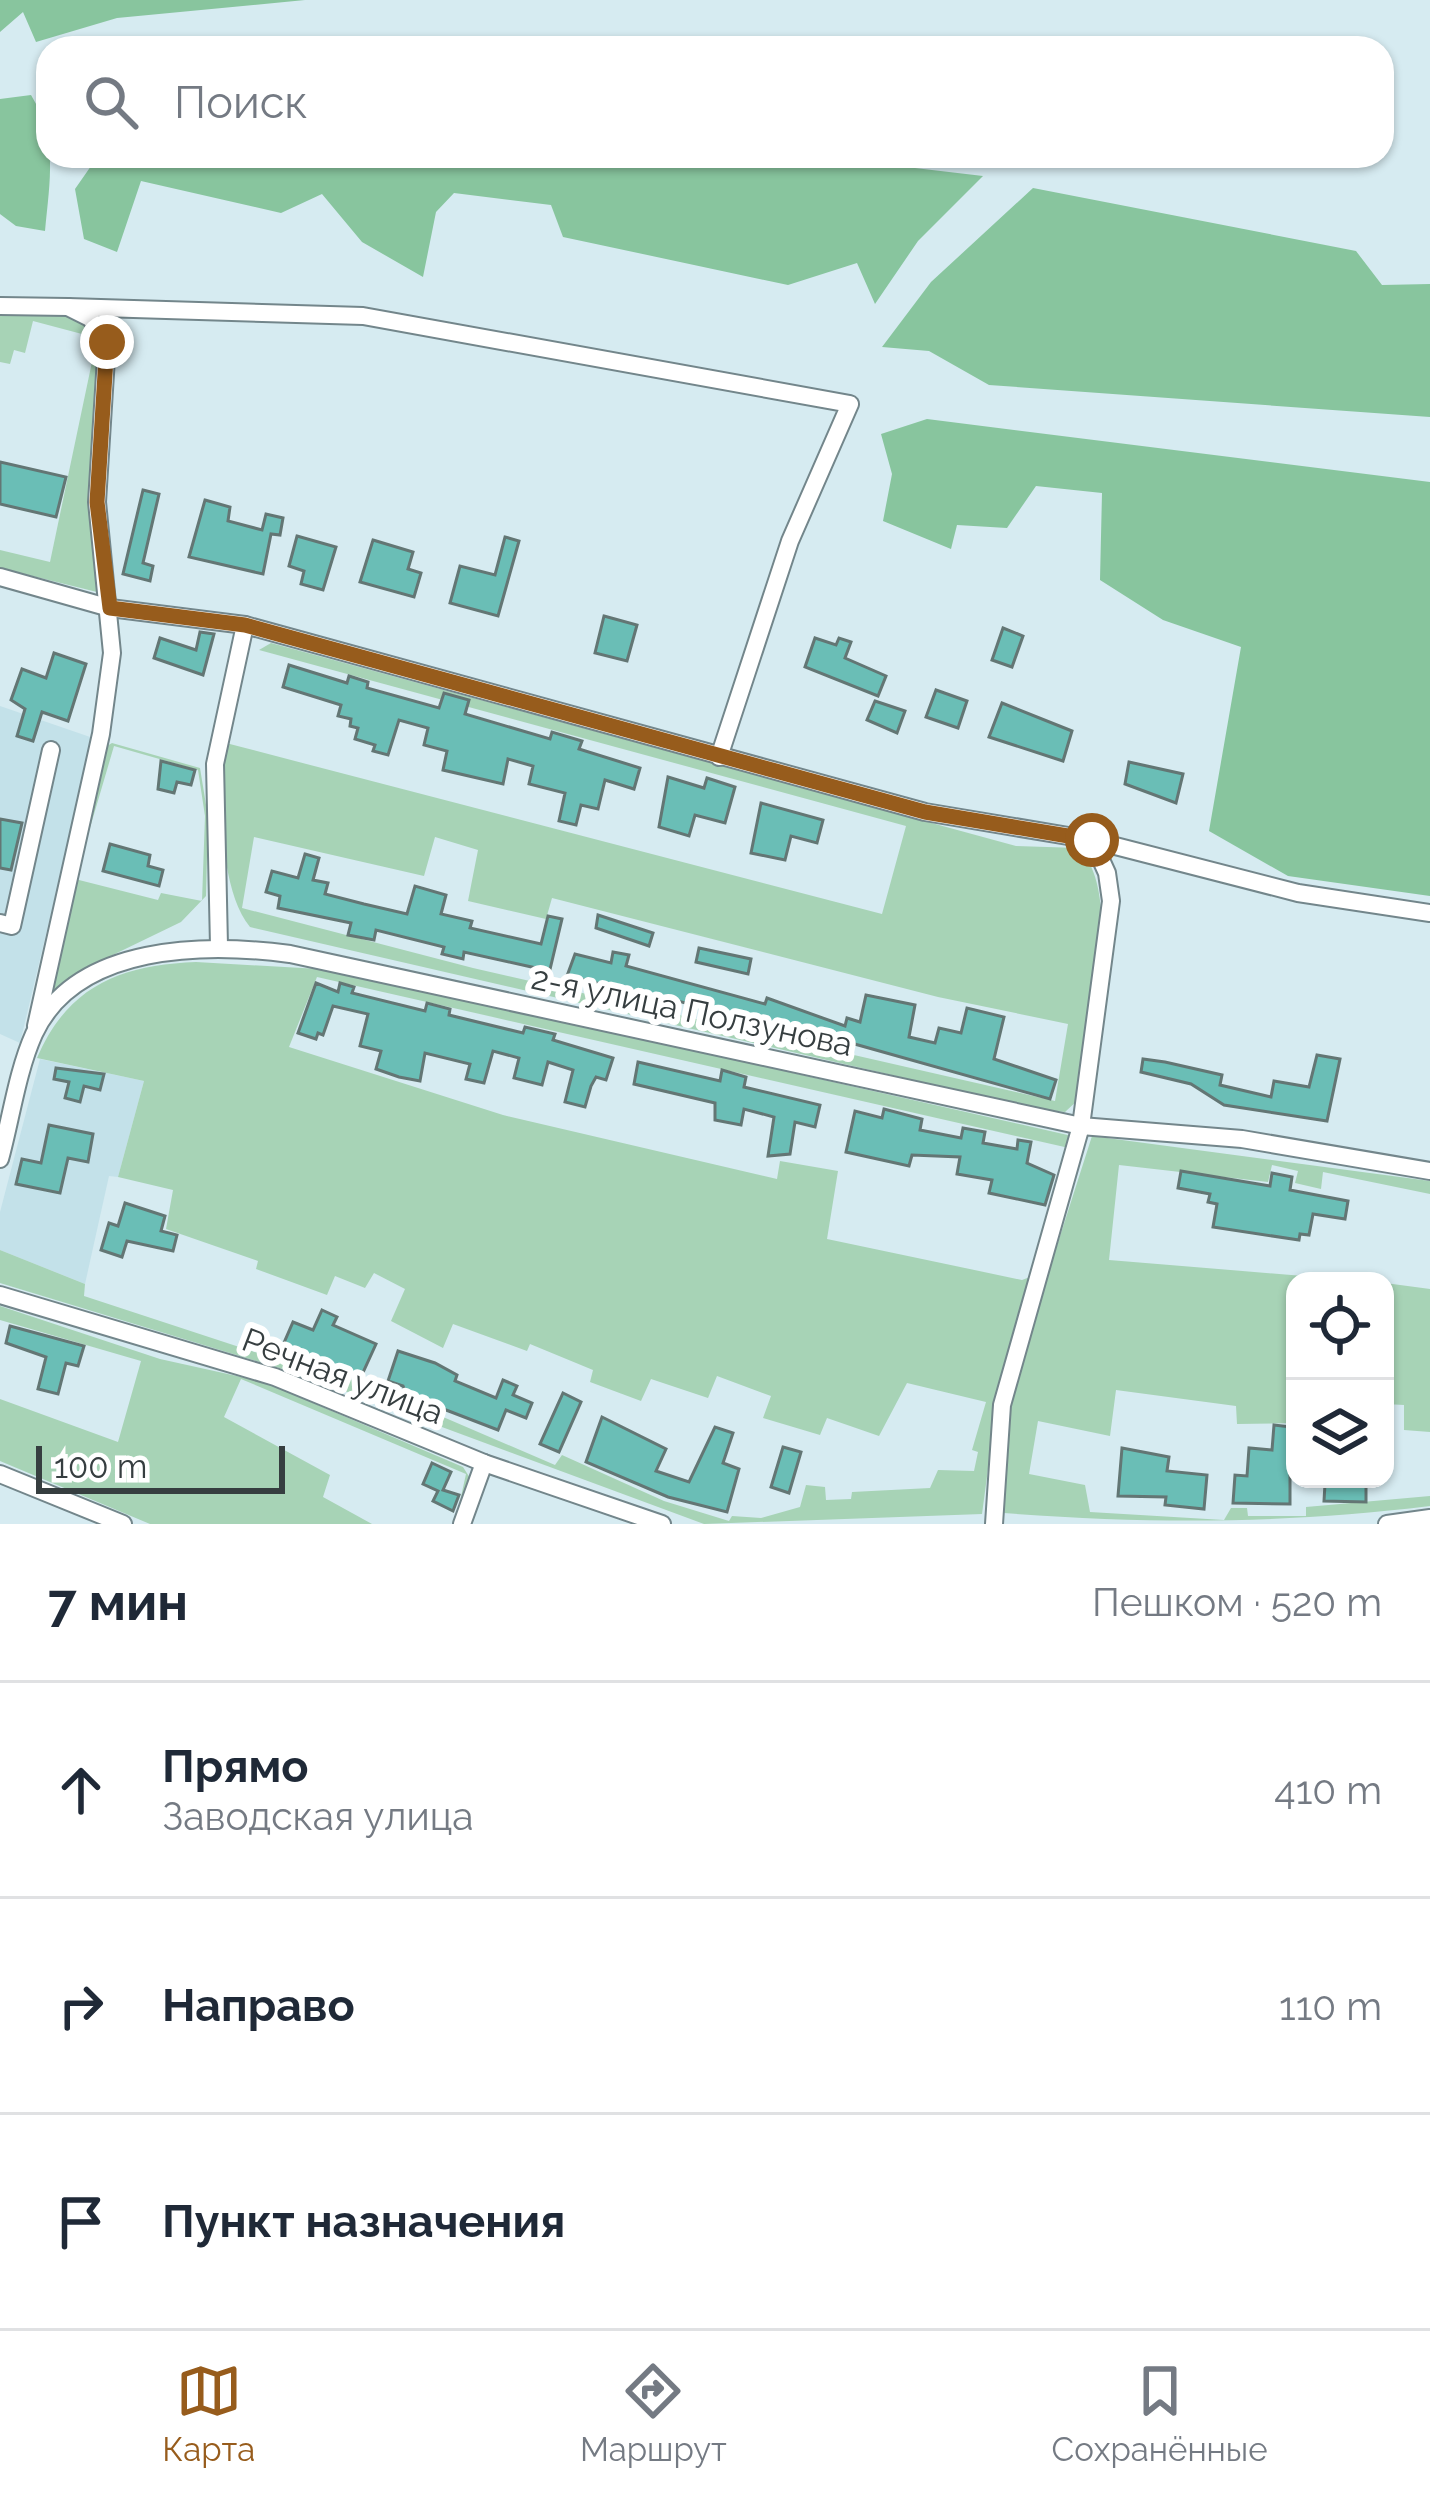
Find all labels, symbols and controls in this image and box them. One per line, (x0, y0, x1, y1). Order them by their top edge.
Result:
search box (36, 36, 1394, 168)
icon: search (78, 69, 144, 135)
text: Поиск (174, 76, 308, 129)
route end (80, 315, 134, 369)
route start (1065, 813, 1119, 867)
street label: 2-я улица Ползунова (528, 958, 856, 1064)
map controls (1286, 1272, 1394, 1488)
button: locate (1286, 1272, 1394, 1380)
street label: Речная улица (237, 1320, 449, 1432)
button: layers (1286, 1380, 1394, 1488)
scale bar (36, 1440, 285, 1493)
text: 100 m (54, 1447, 147, 1486)
text: 7 мин (48, 1572, 188, 1632)
text: Пешком · 520 m (1092, 1579, 1382, 1625)
text: Прямо (162, 1740, 309, 1793)
icon: ahead (48, 1757, 114, 1823)
text: 410 m (1274, 1767, 1382, 1813)
text: Заводская улица (162, 1793, 473, 1839)
icon: right (48, 1973, 114, 2039)
text: Направо (162, 1979, 355, 2032)
text: 110 m (1279, 1983, 1382, 2029)
icon: arrive (48, 2189, 114, 2255)
text: Пункт назначения (162, 2195, 565, 2248)
tab: Карта (162, 2358, 255, 2469)
tab: Маршрут (580, 2358, 727, 2469)
tab: Сохранённые (1052, 2358, 1268, 2469)

